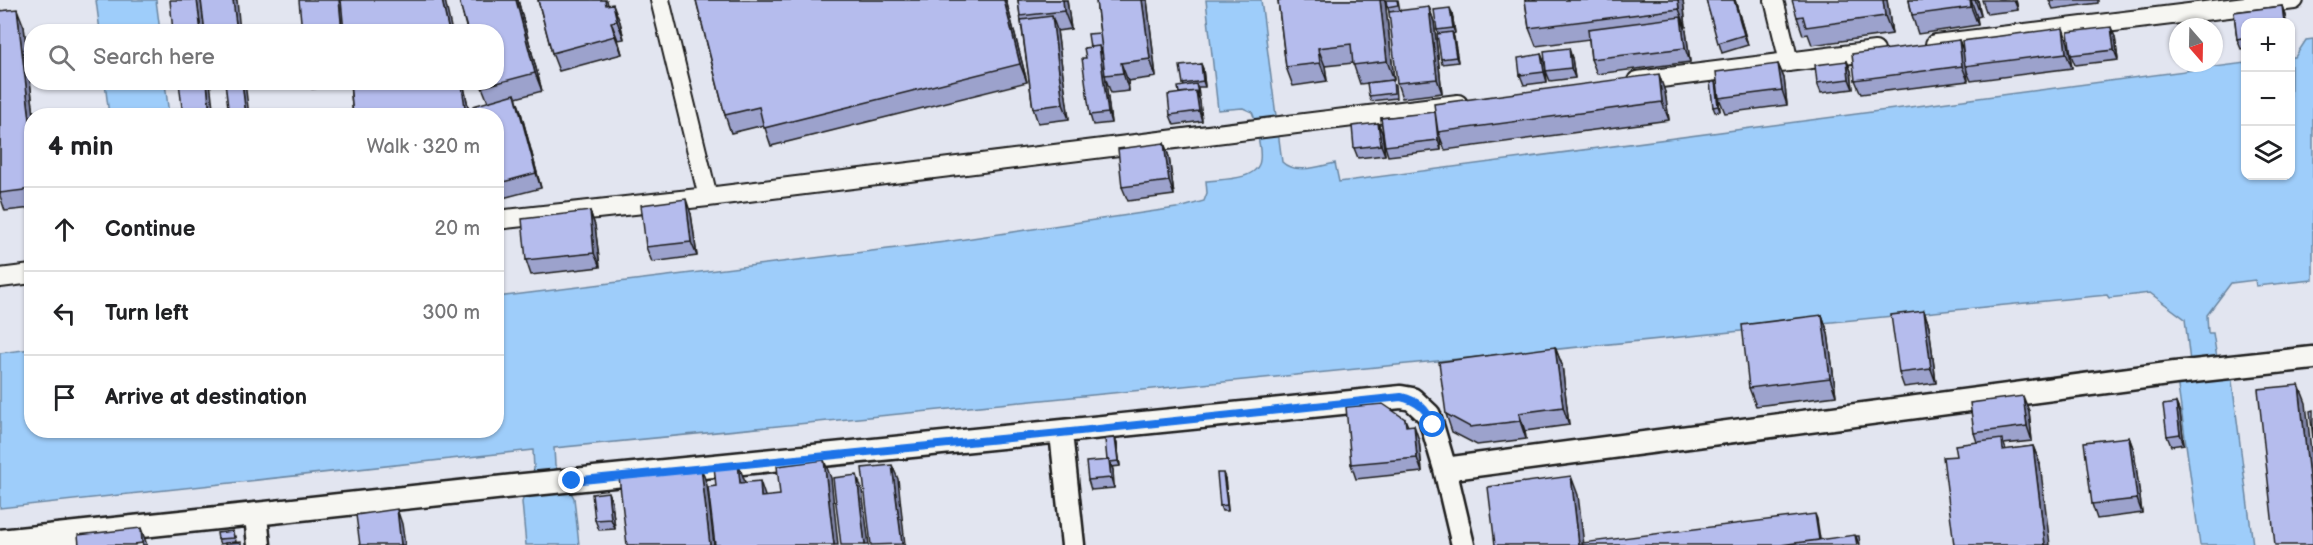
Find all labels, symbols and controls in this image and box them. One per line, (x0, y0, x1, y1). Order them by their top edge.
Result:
north arrow (2169, 18, 2223, 72)
map controls (2241, 18, 2295, 180)
button: + (2241, 18, 2295, 72)
search box (24, 24, 504, 90)
icon: search (45, 41, 78, 74)
text: Search here (93, 44, 215, 71)
button: − (2241, 72, 2295, 126)
button: layers (2241, 126, 2295, 180)
text: 4 min (48, 132, 113, 163)
text: Walk · 320 m (366, 135, 480, 159)
icon: ahead (48, 213, 81, 246)
text: Continue (105, 216, 195, 243)
text: 20 m (435, 217, 480, 241)
icon: left (48, 297, 81, 330)
text: Turn left (105, 300, 189, 327)
text: 300 m (422, 301, 480, 325)
icon: arrive (48, 381, 81, 414)
text: Arrive at destination (105, 384, 307, 411)
route start (1419, 411, 1445, 437)
route end (558, 467, 584, 493)

